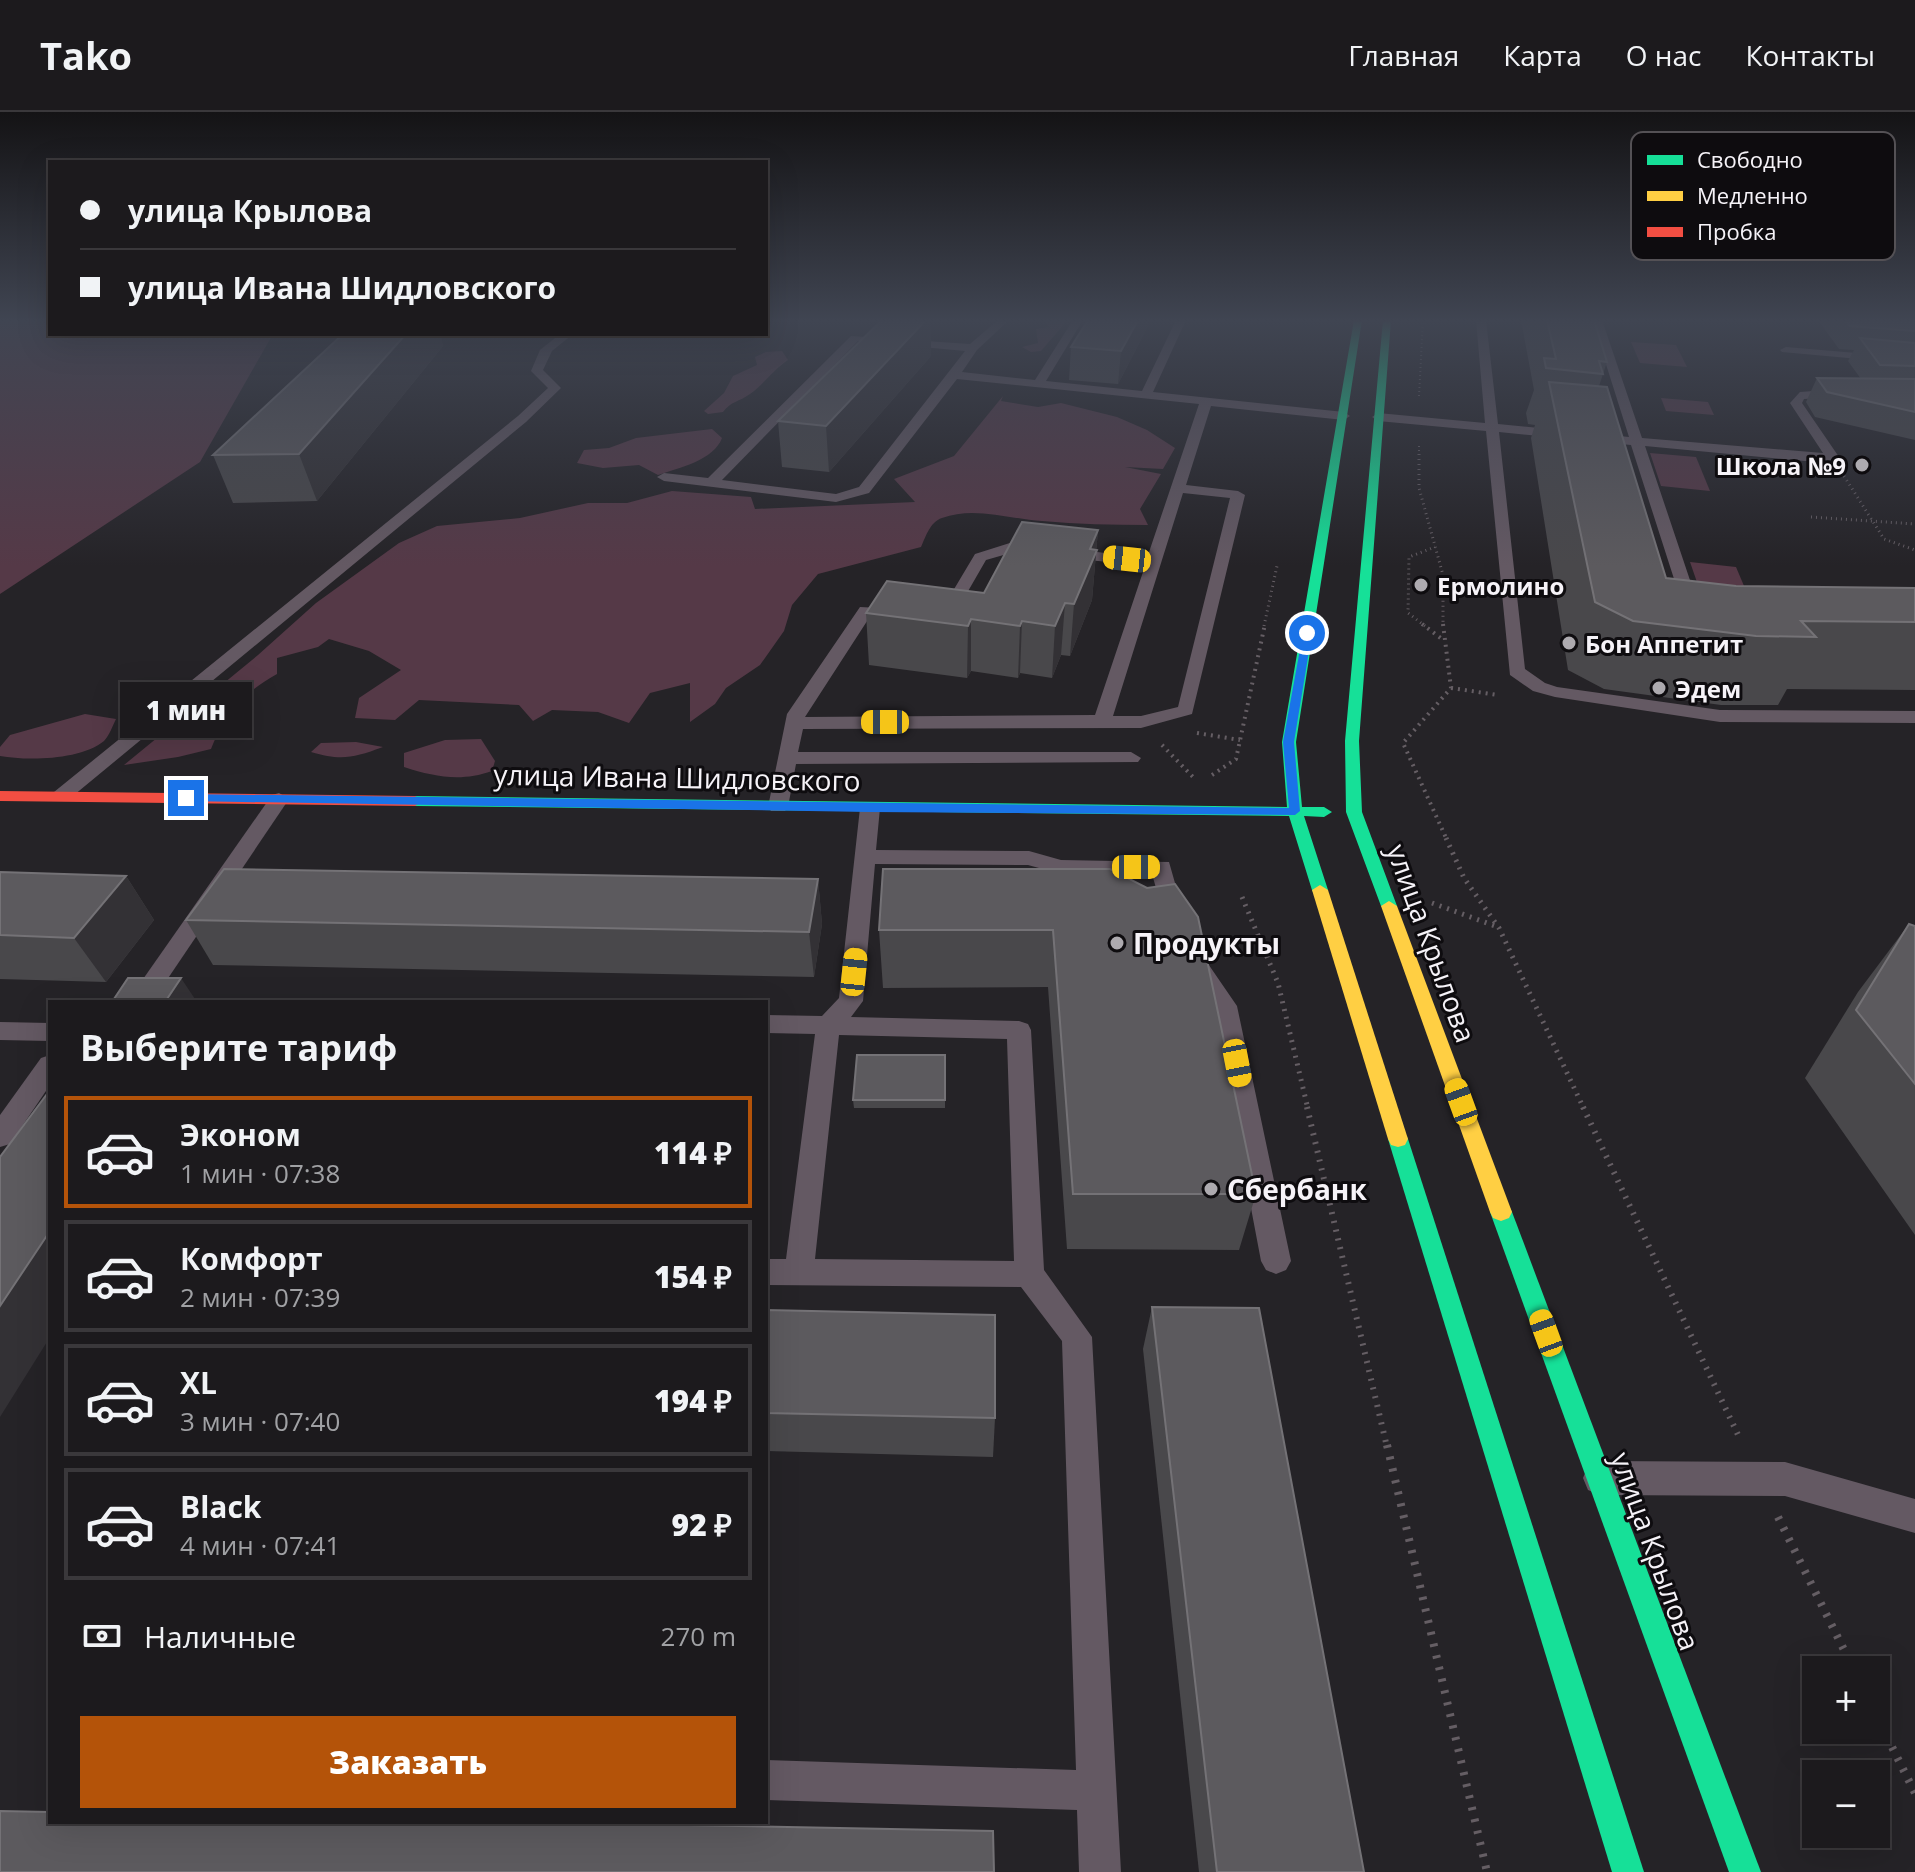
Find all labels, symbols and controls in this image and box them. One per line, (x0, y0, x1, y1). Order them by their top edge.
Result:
text: Tako (40, 29, 132, 81)
text: Главная (1348, 36, 1459, 74)
text: Карта (1503, 36, 1582, 74)
text: О нас (1626, 36, 1701, 74)
text: Контакты (1745, 36, 1875, 74)
legend (1631, 132, 1895, 260)
text: Свободно (1697, 144, 1803, 174)
text: Медленно (1697, 180, 1808, 210)
text: улица Крылова (128, 190, 372, 231)
text: Пробка (1697, 216, 1776, 246)
text: улица Ивана Шидловского (128, 267, 556, 308)
place label: Школа №9 (1716, 449, 1846, 482)
marker: Школа №9 (1853, 456, 1871, 474)
car (1102, 545, 1152, 573)
place label: Ермолино (1437, 569, 1564, 602)
marker: Ермолино (1412, 576, 1430, 594)
route start (1289, 615, 1325, 651)
place label: Бон Аппетит (1585, 627, 1743, 660)
marker: Бон Аппетит (1560, 634, 1578, 652)
place label: Эдем (1675, 672, 1741, 705)
marker: Эдем (1650, 679, 1668, 697)
callout: 1 мин (120, 682, 252, 738)
text: 1 мин (146, 692, 226, 728)
car (861, 710, 909, 734)
street label: улица Ивана Шидловского (493, 755, 861, 799)
route end (168, 780, 204, 816)
street label: улица Крылова (1379, 839, 1485, 1047)
car (1112, 855, 1160, 879)
place label: Продукты (1133, 924, 1280, 962)
marker: Продукты (1108, 934, 1126, 952)
car (840, 947, 868, 997)
text: Выберите тариф (80, 1023, 397, 1072)
car (1221, 1037, 1253, 1089)
car (1442, 1075, 1480, 1129)
text: Эконом (180, 1114, 301, 1155)
icon: car (84, 1116, 156, 1188)
text: 114 ₽ (654, 1132, 732, 1173)
text: 1 мин · 07:38 (180, 1155, 340, 1191)
place label: Сбербанк (1227, 1170, 1367, 1208)
marker: Сбербанк (1202, 1180, 1220, 1198)
text: Комфорт (180, 1238, 323, 1279)
icon: car (84, 1240, 156, 1312)
text: 154 ₽ (654, 1256, 732, 1297)
text: 2 мин · 07:39 (180, 1279, 340, 1315)
car (1527, 1306, 1565, 1360)
text: XL (180, 1362, 217, 1403)
icon: car (84, 1364, 156, 1436)
text: 194 ₽ (654, 1380, 732, 1421)
text: 3 мин · 07:40 (180, 1403, 340, 1439)
street label: улица Крылова (1603, 1447, 1709, 1655)
text: Black (180, 1486, 261, 1527)
icon: car (84, 1488, 156, 1560)
text: 92 ₽ (672, 1504, 732, 1545)
text: 4 мин · 07:41 (180, 1527, 340, 1563)
icon: cash (80, 1614, 124, 1658)
text: Наличные (144, 1616, 296, 1657)
text: 270 m (661, 1618, 736, 1654)
map controls (1802, 1656, 1890, 1848)
button: + (1802, 1656, 1890, 1744)
button: Заказать (80, 1716, 736, 1808)
button: − (1802, 1760, 1890, 1848)

